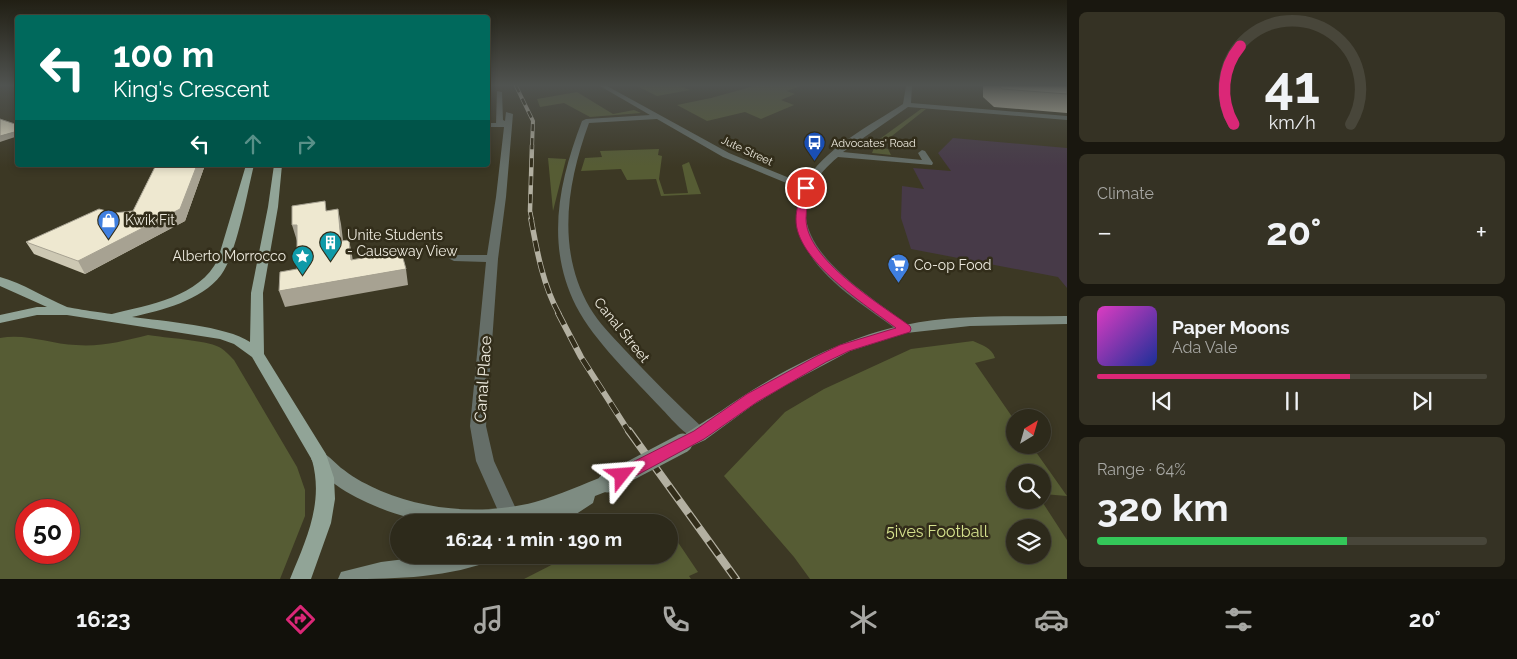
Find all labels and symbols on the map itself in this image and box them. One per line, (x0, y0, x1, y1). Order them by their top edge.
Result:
bus stop icon: Advocates' Road (803, 131, 827, 162)
street label: Jute Street (719, 133, 775, 169)
place label: Advocates' Road (831, 137, 916, 150)
pin (785, 167, 827, 209)
shop icon: Kwik Fit (97, 208, 121, 239)
place label: Kwik Fit (125, 212, 175, 228)
place label: Unite Students - Causeway View (347, 227, 458, 259)
building icon: Unite Students - Causeway View (319, 231, 343, 262)
place icon: Alberto Morrocco (290, 244, 314, 275)
place label: Alberto Morrocco (173, 248, 286, 264)
supermarket icon: Co-op Food (886, 253, 910, 284)
place label: Co-op Food (914, 257, 992, 273)
street label: Canal Street (591, 294, 653, 366)
street label: Canal Place (470, 335, 496, 423)
north arrow (1006, 409, 1051, 454)
position arrow (595, 448, 647, 500)
speed limit sign: 50 (15, 499, 80, 564)
park label: 5ives Football (886, 522, 989, 541)

